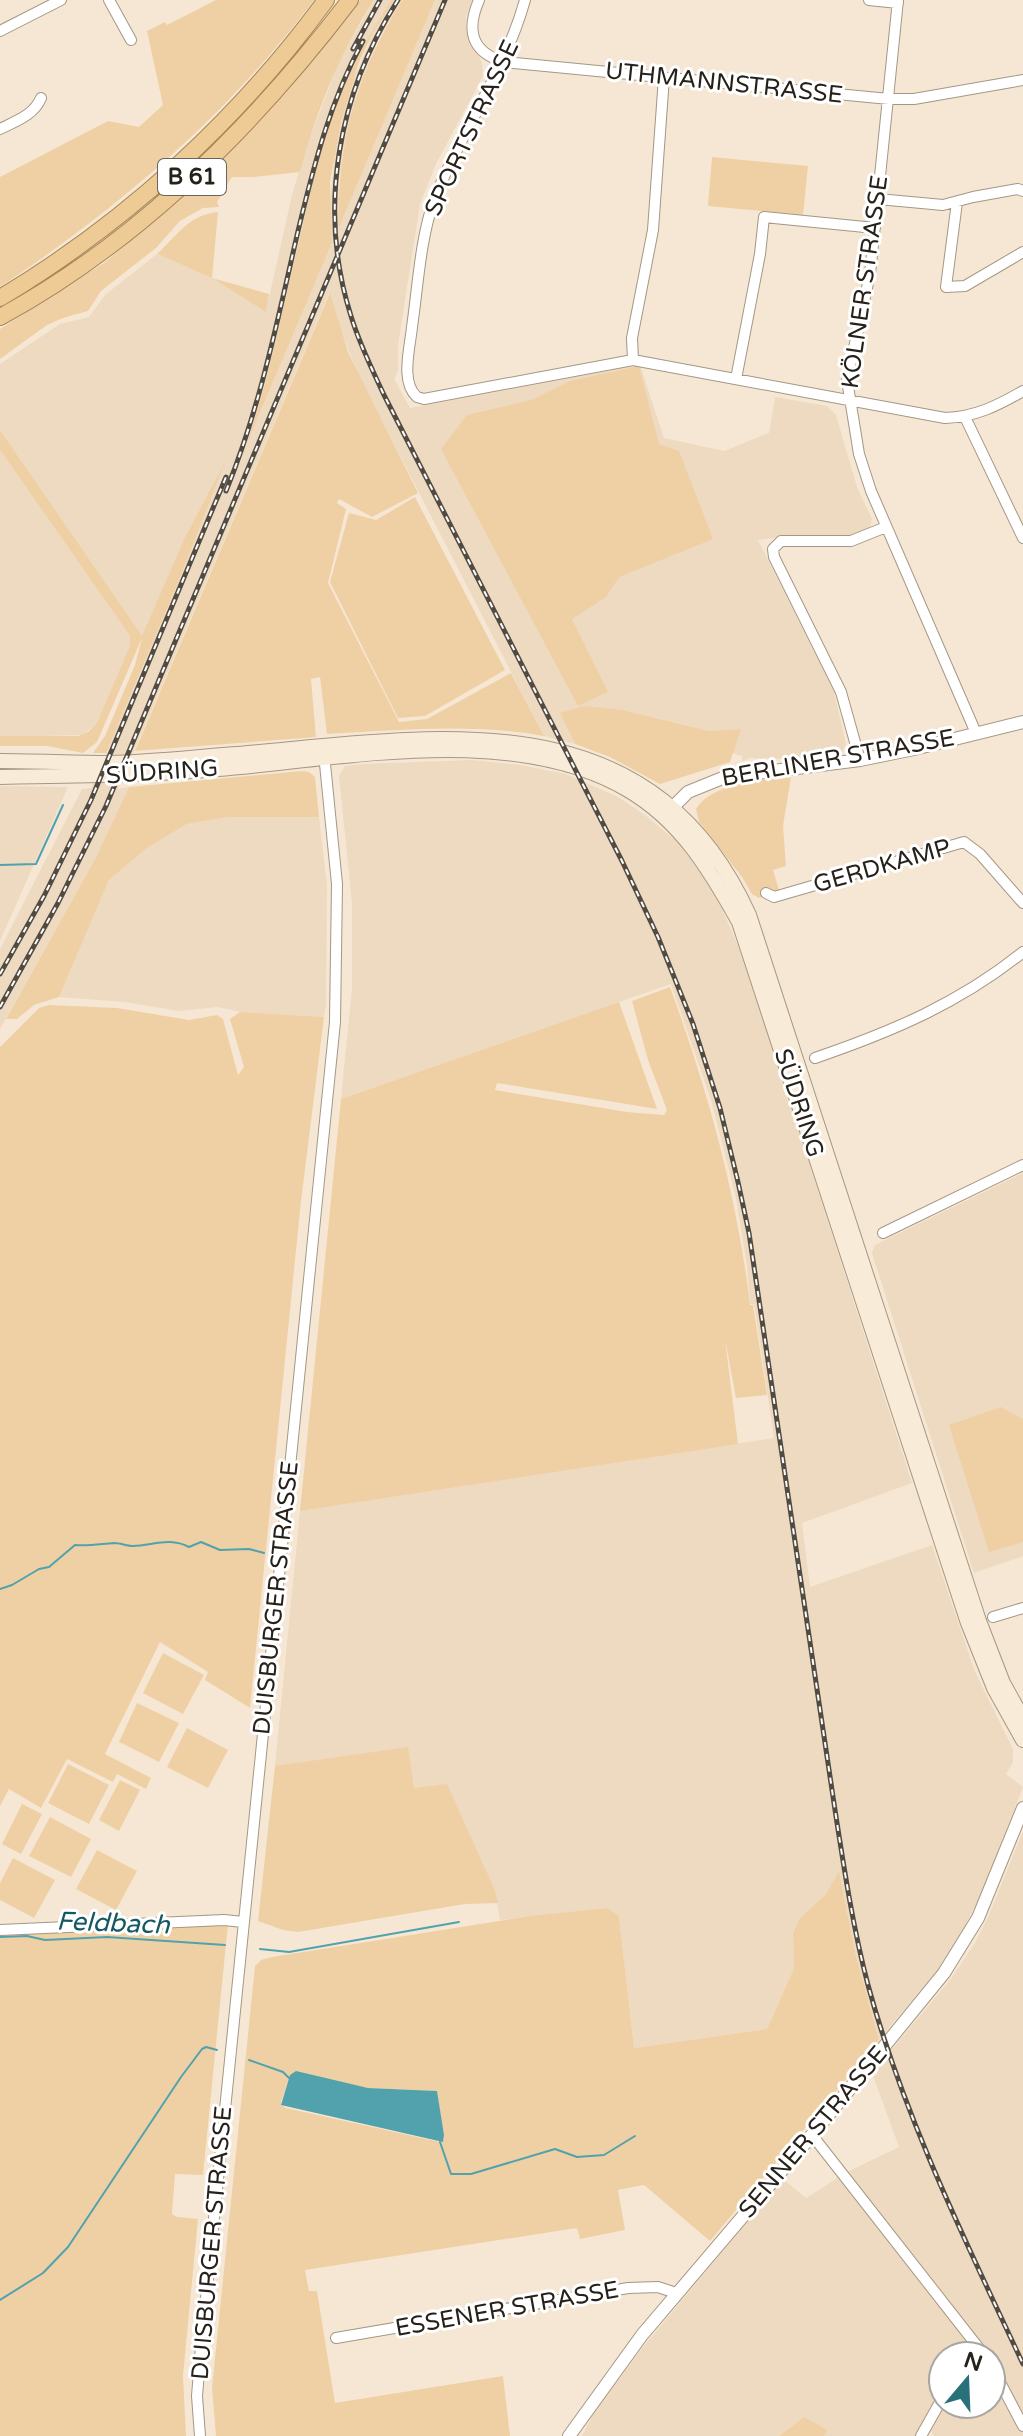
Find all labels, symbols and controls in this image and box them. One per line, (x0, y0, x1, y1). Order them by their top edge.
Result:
street label: SPORTSTRASSE (419, 36, 525, 220)
street label: UTHMANNSTRASSE (604, 56, 844, 110)
road number: B 61 (158, 159, 226, 195)
street label: KÖLNER STRASSE (836, 174, 894, 390)
street label: BERLINER STRASSE (719, 723, 957, 793)
street label: SÜDRING (105, 754, 219, 790)
street label: GERDKAMP (810, 833, 954, 899)
street label: SÜDRING (768, 1045, 830, 1161)
street label: DUISBURGER STRASSE (247, 1460, 305, 1736)
water label: Feldbach (56, 1906, 171, 1941)
street label: SENNER STRASSE (733, 2040, 893, 2224)
street label: DUISBURGER STRASSE (186, 2105, 238, 2381)
street label: ESSENER STRASSE (393, 2275, 621, 2343)
north arrow (927, 2340, 1007, 2420)
text: N (961, 2347, 986, 2377)

